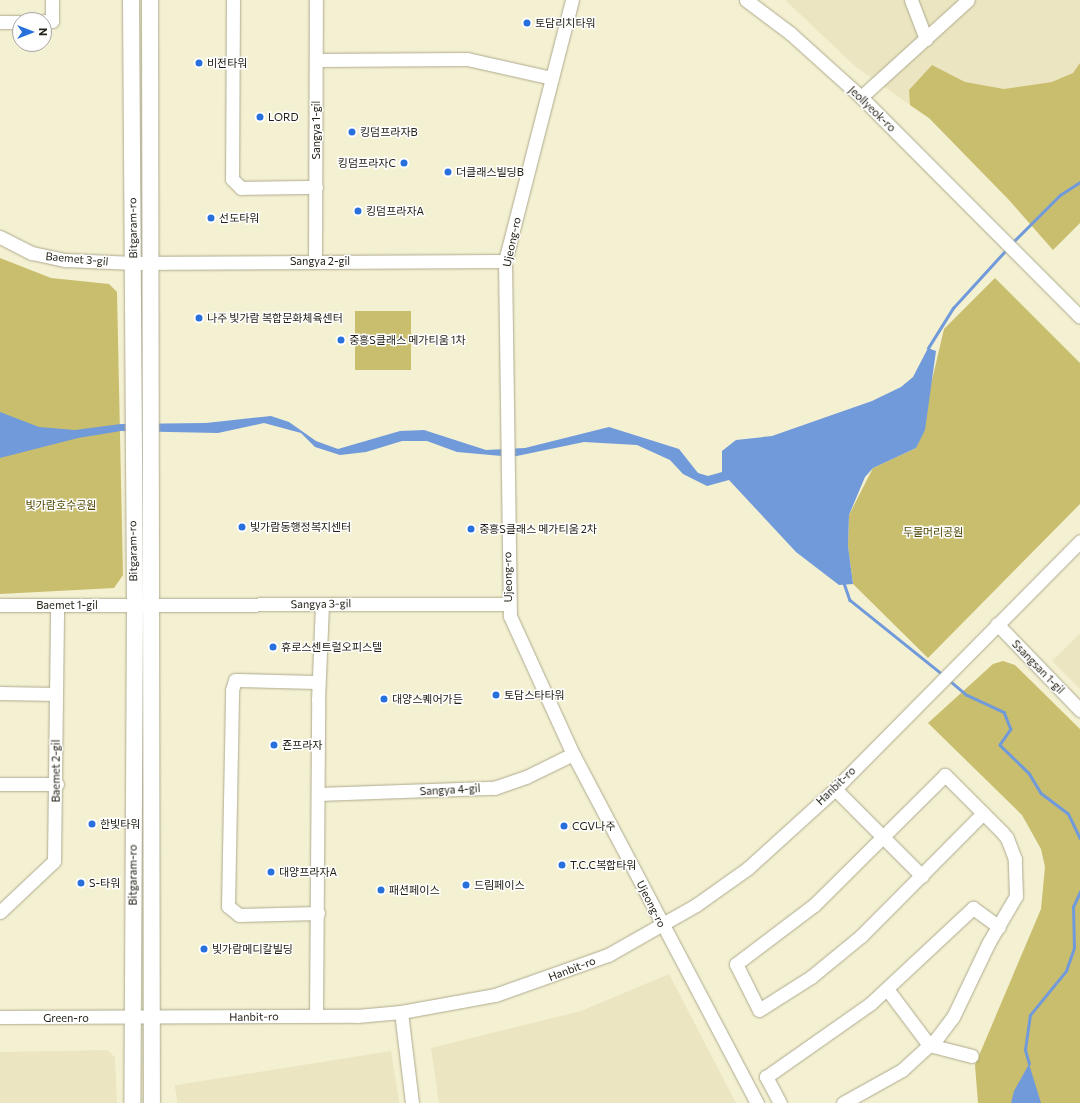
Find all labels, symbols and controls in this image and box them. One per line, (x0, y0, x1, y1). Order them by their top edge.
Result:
north arrow (12, 12, 52, 52)
place label: 토담리치타워 (535, 16, 596, 30)
marker: 토담리치타워 (522, 18, 532, 28)
text: N (37, 28, 50, 36)
place label: 비전타워 (207, 56, 247, 70)
marker: 비전타워 (194, 58, 204, 68)
street label: Jeollyeok-ro (846, 83, 898, 135)
street label: Sangya 1-gil (309, 101, 323, 159)
place label: LORD (268, 110, 299, 124)
marker: LORD (255, 112, 265, 122)
place label: 킹덤프라자B (360, 125, 418, 139)
marker: 킹덤프라자B (347, 127, 357, 137)
place label: 킹덤프라자C (338, 156, 396, 170)
marker: 킹덤프라자C (399, 158, 409, 168)
place label: 더클래스빌딩B (456, 165, 524, 179)
marker: 더클래스빌딩B (443, 167, 453, 177)
street label: Bitgaram-ro (126, 197, 140, 259)
place label: 킹덤프라자A (366, 204, 424, 218)
marker: 킹덤프라자A (353, 206, 363, 216)
place label: 선도타워 (219, 211, 259, 225)
marker: 선도타워 (206, 213, 216, 223)
street label: Ujeong-ro (500, 216, 524, 268)
street label: Baemet 3-gil (45, 250, 109, 268)
street label: Sangya 2-gil (290, 254, 350, 268)
place label: 나주 빛가람 복합문화체육센터 (207, 311, 343, 325)
marker: 나주 빛가람 복합문화체육센터 (194, 313, 204, 323)
place label: 중흥S클래스 메가티움 1차 (349, 333, 466, 347)
marker: 중흥S클래스 메가티움 1차 (336, 335, 346, 345)
park label: 빛가람호수공원 (26, 498, 96, 512)
street label: Bitgaram-ro (126, 520, 140, 582)
place label: 빛가람동행정복지센터 (250, 520, 351, 534)
marker: 빛가람동행정복지센터 (237, 522, 247, 532)
place label: 중흥S클래스 메가티움 2차 (479, 522, 597, 536)
marker: 중흥S클래스 메가티움 2차 (466, 524, 476, 534)
park label: 두물머리공원 (903, 525, 963, 539)
street label: Ujeong-ro (501, 552, 515, 602)
street label: Sangya 3-gil (291, 597, 351, 611)
street label: Baemet 1-gil (36, 598, 98, 612)
street label: Ssangsan 1-gil (1009, 637, 1067, 697)
place label: 휴로스센트럴오피스텔 (281, 640, 382, 654)
marker: 휴로스센트럴오피스텔 (268, 642, 278, 652)
place label: 토담스타타워 (504, 688, 565, 702)
marker: 토담스타타워 (491, 690, 501, 700)
place label: 대양스퀘어가든 (392, 692, 463, 706)
marker: 대양스퀘어가든 (379, 694, 389, 704)
place label: 죤프라자 (282, 738, 322, 752)
street label: Baemet 2-gil (49, 740, 63, 802)
marker: 죤프라자 (269, 740, 279, 750)
street label: Hanbit-ro (814, 764, 858, 808)
street label: Sangya 4-gil (419, 782, 481, 798)
place label: 한빛타워 (100, 817, 140, 831)
marker: 한빛타워 (87, 819, 97, 829)
place label: CGV나주 (572, 819, 615, 833)
marker: CGV나주 (559, 821, 569, 831)
street label: Bitgaram-ro (126, 844, 140, 906)
place label: T.C.C복합타워 (570, 858, 636, 872)
marker: T.C.C복합타워 (557, 860, 567, 870)
place label: 대양프라자A (279, 865, 337, 879)
marker: 대양프라자A (266, 867, 276, 877)
place label: S-타워 (89, 876, 120, 890)
marker: S-타워 (76, 878, 86, 888)
place label: 드림페이스 (474, 878, 525, 892)
street label: Ujeong-ro (634, 878, 668, 930)
marker: 드림페이스 (461, 880, 471, 890)
place label: 패션페이스 (389, 883, 440, 897)
marker: 패션페이스 (376, 885, 386, 895)
place label: 빛가람메디칼빌딩 (212, 942, 293, 956)
marker: 빛가람메디칼빌딩 (199, 944, 209, 954)
street label: Hanbit-ro (546, 954, 598, 984)
street label: Hanbit-ro (229, 1010, 279, 1024)
street label: Green-ro (43, 1011, 89, 1025)

